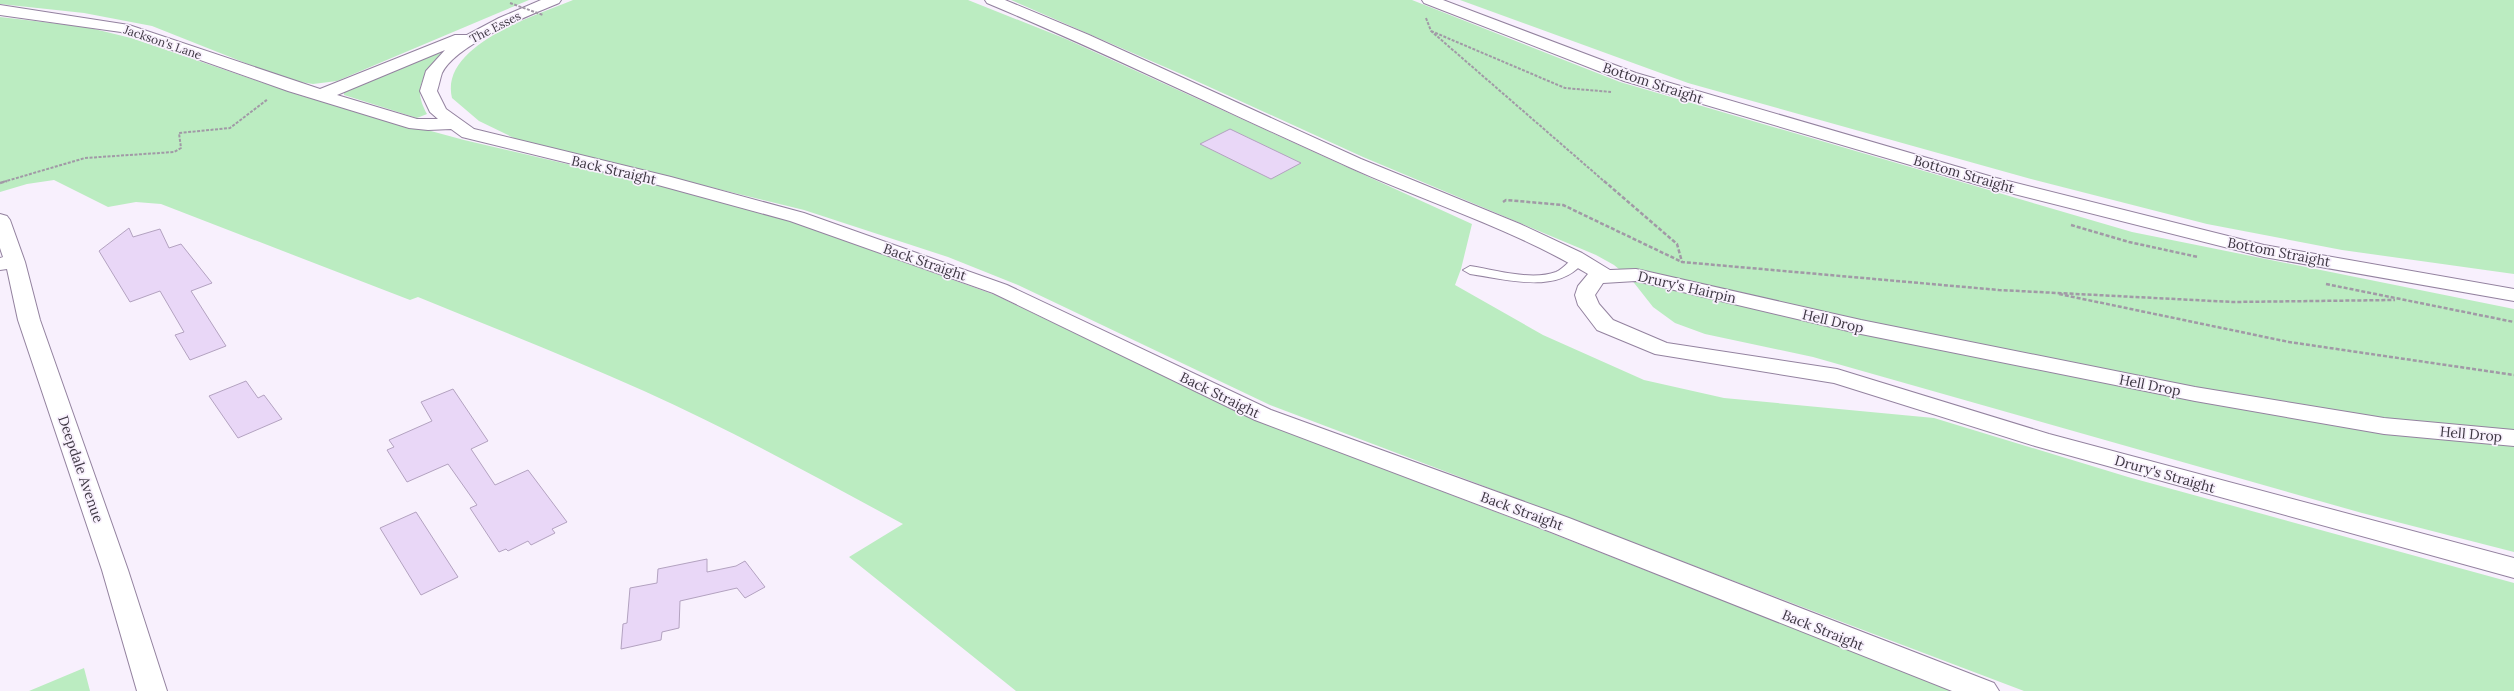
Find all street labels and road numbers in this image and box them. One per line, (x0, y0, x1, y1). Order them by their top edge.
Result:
street label: The Esses (467, 8, 523, 46)
street label: Jackson's Lane (121, 21, 204, 63)
street label: Bottom Straight (1601, 58, 1706, 108)
street label: Back Straight (570, 151, 659, 189)
street label: Bottom Straight (1911, 151, 2017, 197)
street label: Bottom Straight (2226, 233, 2333, 271)
street label: Back Straight (881, 239, 969, 285)
street label: Drury's Hairpin (1636, 267, 1738, 307)
street label: Hell Drop (1801, 305, 1865, 337)
street label: Back Straight (1177, 368, 1263, 422)
street label: Hell Drop (2118, 370, 2182, 400)
street label: Deepdale Avenue (54, 413, 108, 525)
street label: Hell Drop (2439, 422, 2503, 446)
street label: Drury's Straight (2113, 451, 2218, 497)
street label: Back Straight (1478, 488, 1566, 534)
street label: Back Straight (1779, 605, 1867, 655)

